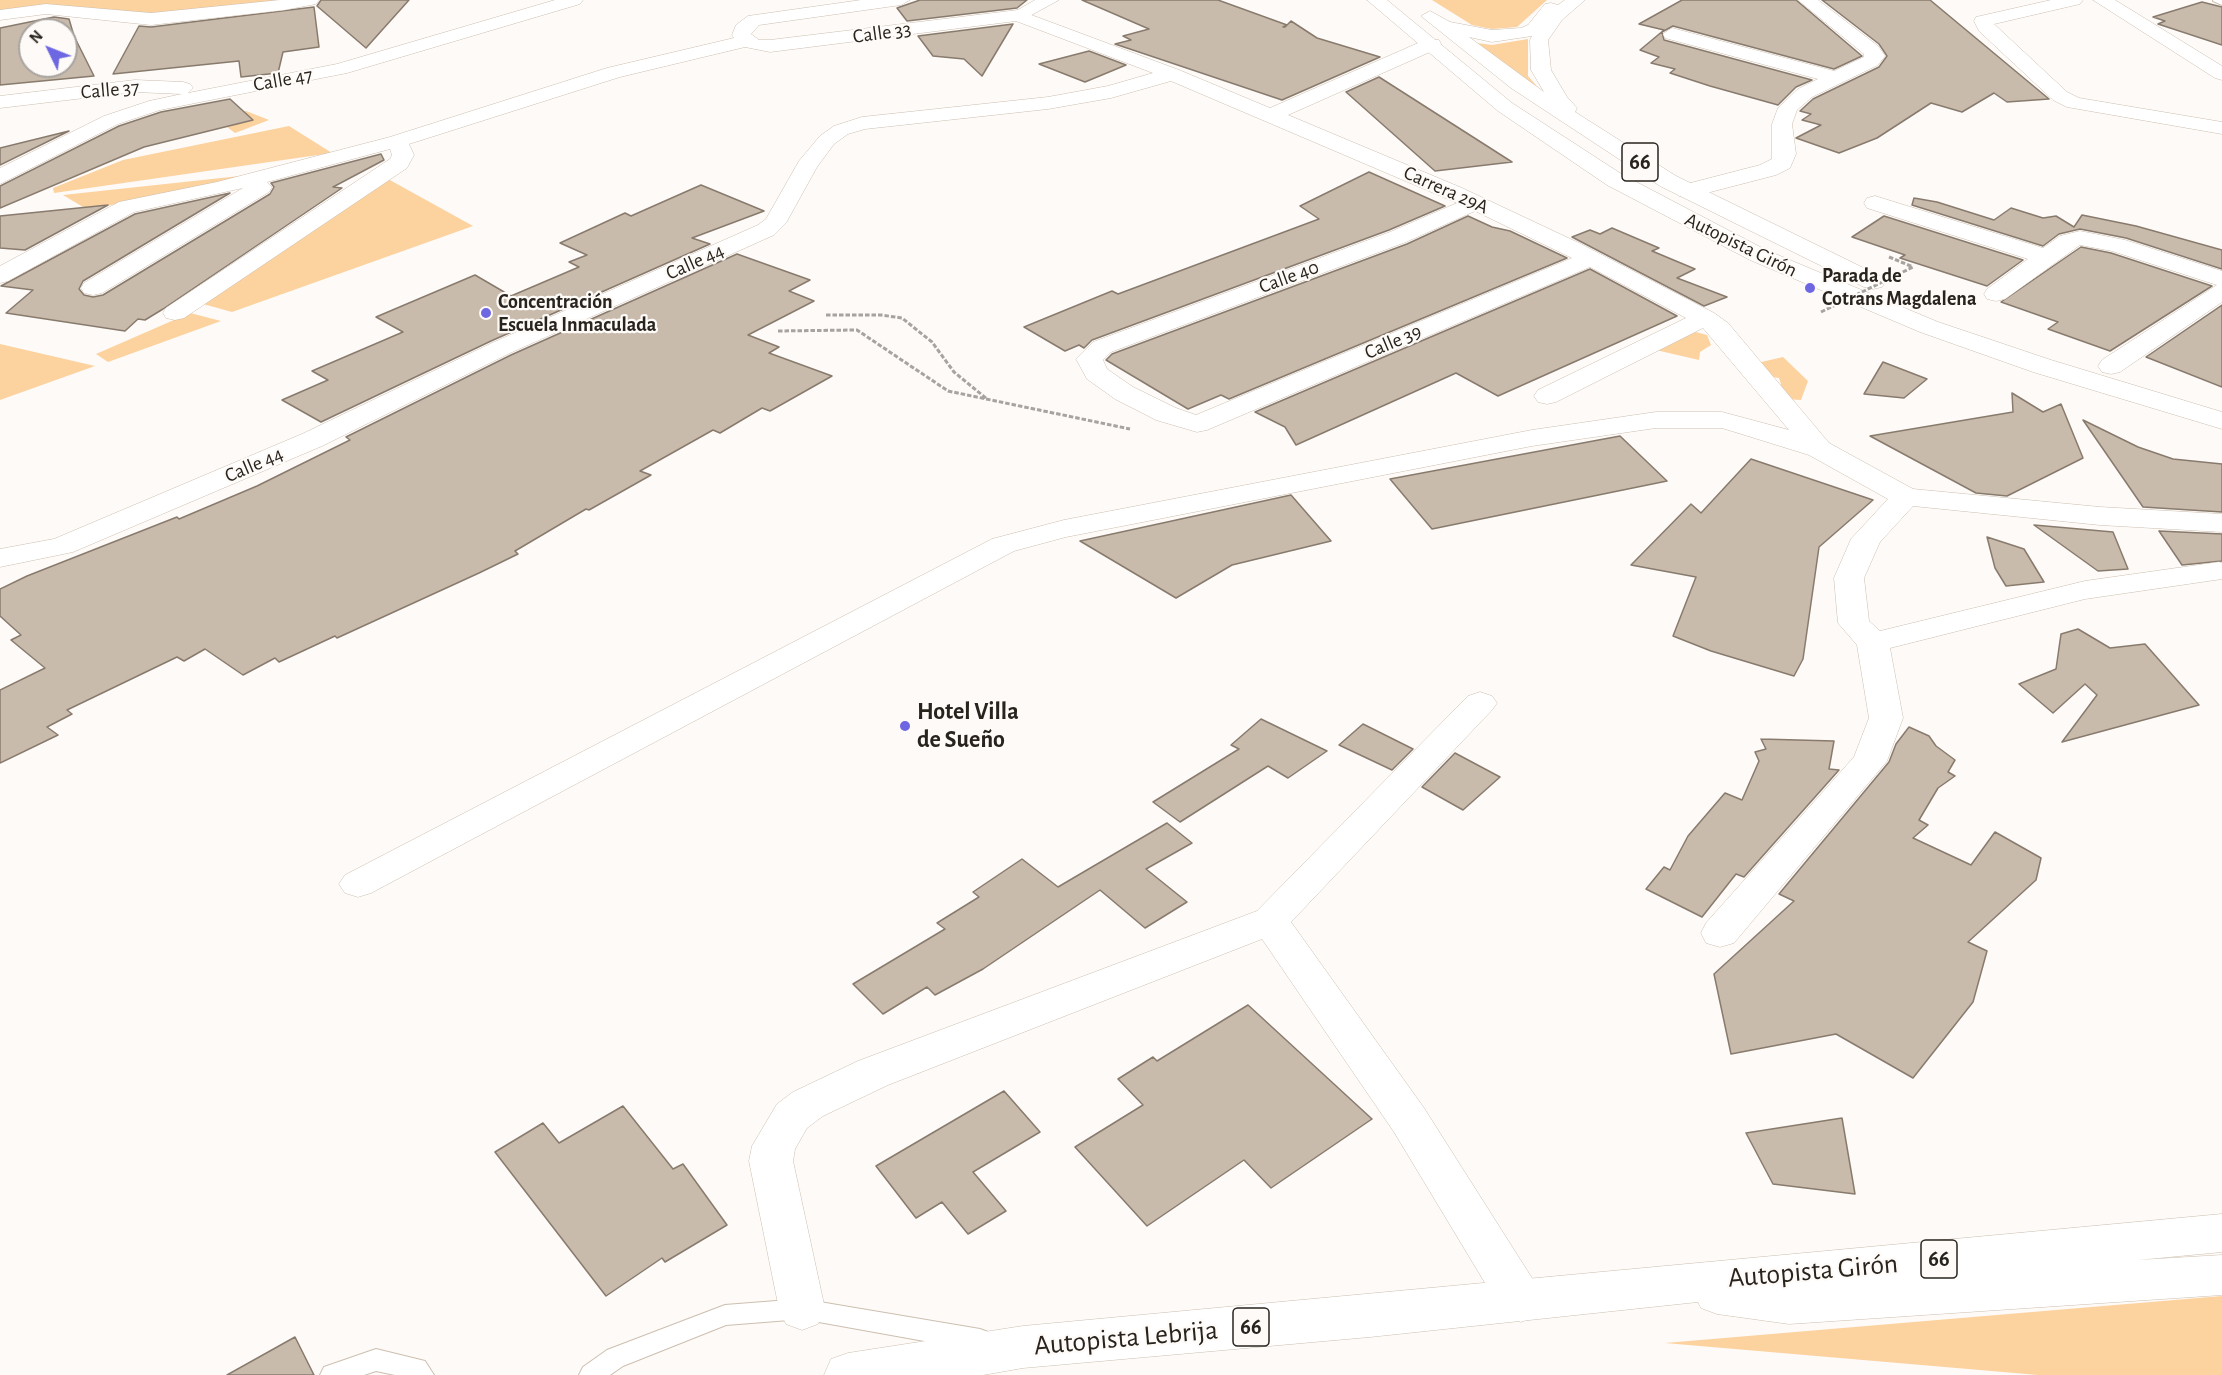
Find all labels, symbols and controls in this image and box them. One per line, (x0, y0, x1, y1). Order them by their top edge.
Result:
street label: Calle 33 (851, 17, 913, 49)
north arrow (18, 18, 78, 78)
text: N (27, 28, 46, 47)
street label: Calle 47 (251, 63, 315, 97)
street label: Calle 37 (80, 75, 140, 105)
road number: 66 (1622, 143, 1658, 181)
street label: Carrera 29A (1400, 161, 1492, 219)
street label: Autopista Girón (1681, 208, 1801, 282)
street label: Calle 44 (662, 239, 728, 285)
street label: Calle 40 (1256, 255, 1322, 299)
place label: Parada de Cotrans Magdalena (1822, 264, 1977, 311)
marker: Parada de Cotrans Magdalena (1803, 281, 1817, 295)
place label: Concentración Escuela Inmaculada (498, 290, 656, 337)
marker: Concentración Escuela Inmaculada (479, 306, 493, 320)
street label: Calle 39 (1361, 319, 1425, 365)
street label: Calle 44 (221, 442, 287, 488)
place label: Hotel Villa de Sueño (917, 698, 1019, 754)
marker: Hotel Villa de Sueño (898, 719, 912, 733)
road number: 66 (1921, 1240, 1957, 1278)
street label: Autopista Girón (1727, 1247, 1899, 1295)
road number: 66 (1233, 1308, 1269, 1346)
street label: Autopista Lebrija (1033, 1313, 1219, 1363)

